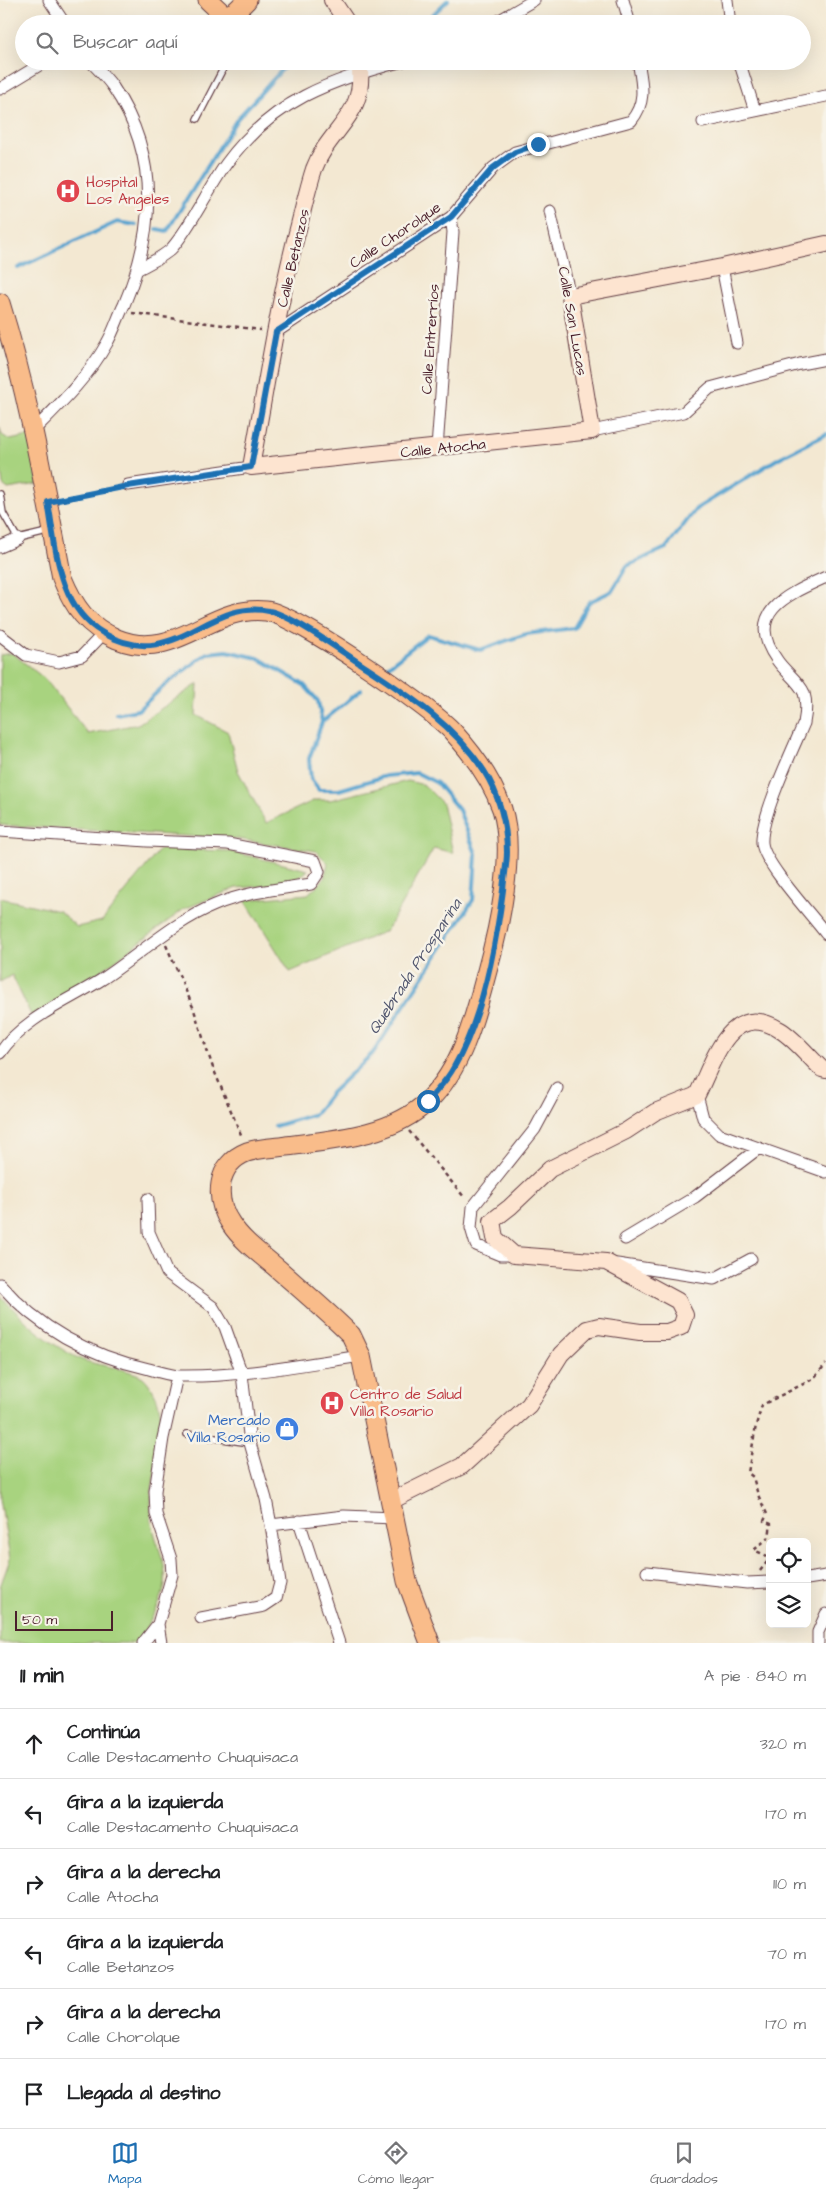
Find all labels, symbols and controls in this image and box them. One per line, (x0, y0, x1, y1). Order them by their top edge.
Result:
search box (15, 15, 811, 70)
icon: search (33, 29, 61, 57)
text: Buscar aquí (73, 29, 177, 56)
route end (527, 133, 550, 156)
place label: Hospital Los Angeles (86, 172, 170, 211)
hospital icon: Hospital Los Angeles (55, 178, 81, 204)
street label: Calle Chorolque (345, 197, 445, 274)
street label: Calle Betanzos (272, 206, 315, 309)
street label: Calle San Lucas (553, 265, 593, 378)
street label: Calle Entrerríos (416, 283, 445, 395)
street label: Calle Atocha (399, 434, 487, 463)
water label: Quebrada Prosparina (363, 894, 467, 1039)
route start (417, 1090, 440, 1113)
place label: Centro de Salud Villa Rosario (350, 1384, 462, 1422)
hospital icon: Centro de Salud Villa Rosario (319, 1390, 345, 1416)
place label: Mercado Villa Rosario (187, 1410, 271, 1448)
shop icon: Mercado Villa Rosario (274, 1416, 300, 1442)
map controls (766, 1538, 811, 1628)
button: locate (766, 1538, 811, 1583)
button: layers (766, 1583, 811, 1628)
scale bar (15, 1608, 112, 1631)
text: 50 m (22, 1610, 57, 1630)
text: 11 min (20, 1661, 64, 1690)
text: A pie · 840 m (704, 1665, 806, 1687)
text: Continúa (67, 1719, 140, 1746)
icon: ahead (20, 1730, 48, 1758)
text: 320 m (760, 1733, 806, 1755)
text: Calle Destacamento Chuquisaca (67, 1746, 298, 1768)
text: Gira a la izquierda (67, 1789, 223, 1816)
icon: left (20, 1800, 48, 1828)
text: 170 m (765, 1803, 806, 1825)
text: Calle Destacamento Chuquisaca (67, 1816, 298, 1838)
text: Gira a la derecha (67, 1859, 220, 1886)
icon: right (20, 1870, 48, 1898)
text: 110 m (773, 1873, 806, 1895)
text: Calle Atocha (67, 1886, 158, 1908)
text: Gira a la izquierda (67, 1929, 223, 1956)
icon: left (20, 1940, 48, 1968)
text: 70 m (767, 1943, 806, 1965)
text: Calle Betanzos (67, 1956, 174, 1978)
text: Gira a la derecha (67, 1999, 220, 2026)
icon: right (20, 2010, 48, 2038)
text: 170 m (765, 2013, 806, 2035)
text: Calle Chorolque (67, 2026, 180, 2048)
icon: arrive (20, 2080, 48, 2108)
text: Llegada al destino (67, 2080, 220, 2107)
tab: Mapa (108, 2139, 142, 2189)
tab: Cómo llegar (358, 2139, 434, 2189)
tab: Guardados (650, 2139, 718, 2189)

